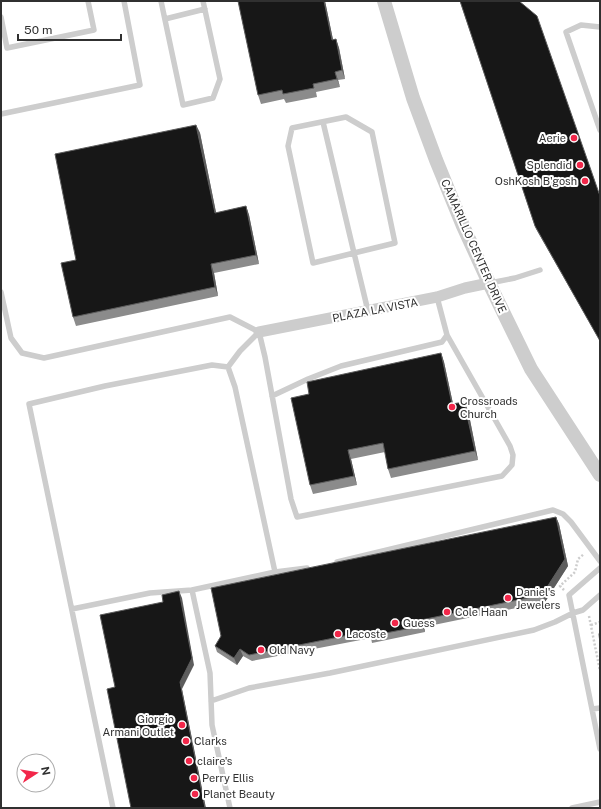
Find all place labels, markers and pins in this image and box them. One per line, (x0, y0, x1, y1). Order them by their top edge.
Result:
place label: Aerie (539, 132, 566, 144)
marker: Aerie (569, 133, 579, 143)
place label: Splendid (527, 159, 572, 171)
marker: Splendid (575, 160, 585, 170)
place label: OshKosh B'gosh (495, 175, 577, 187)
marker: OshKosh B'gosh (580, 176, 590, 186)
place label: Crossroads Church (460, 395, 518, 420)
marker: Crossroads Church (447, 402, 457, 412)
place label: Daniel's Jewelers (516, 586, 561, 611)
marker: Daniel's Jewelers (503, 593, 513, 603)
place label: Cole Haan (455, 606, 508, 618)
marker: Cole Haan (442, 607, 452, 617)
place label: Guess (403, 617, 435, 629)
marker: Guess (390, 618, 400, 628)
place label: Lacoste (346, 628, 386, 640)
marker: Lacoste (333, 629, 343, 639)
place label: Old Navy (269, 644, 315, 656)
marker: Old Navy (256, 645, 266, 655)
place label: Giorgio Armani Outlet (103, 713, 174, 738)
marker: Giorgio Armani Outlet (177, 720, 187, 730)
place label: Clarks (194, 735, 227, 747)
marker: Clarks (181, 736, 191, 746)
place label: claire's (197, 755, 233, 767)
marker: claire's (184, 756, 194, 766)
place label: Perry Ellis (202, 772, 254, 784)
marker: Perry Ellis (189, 773, 199, 783)
place label: Planet Beauty (203, 788, 275, 800)
marker: Planet Beauty (190, 789, 200, 799)

